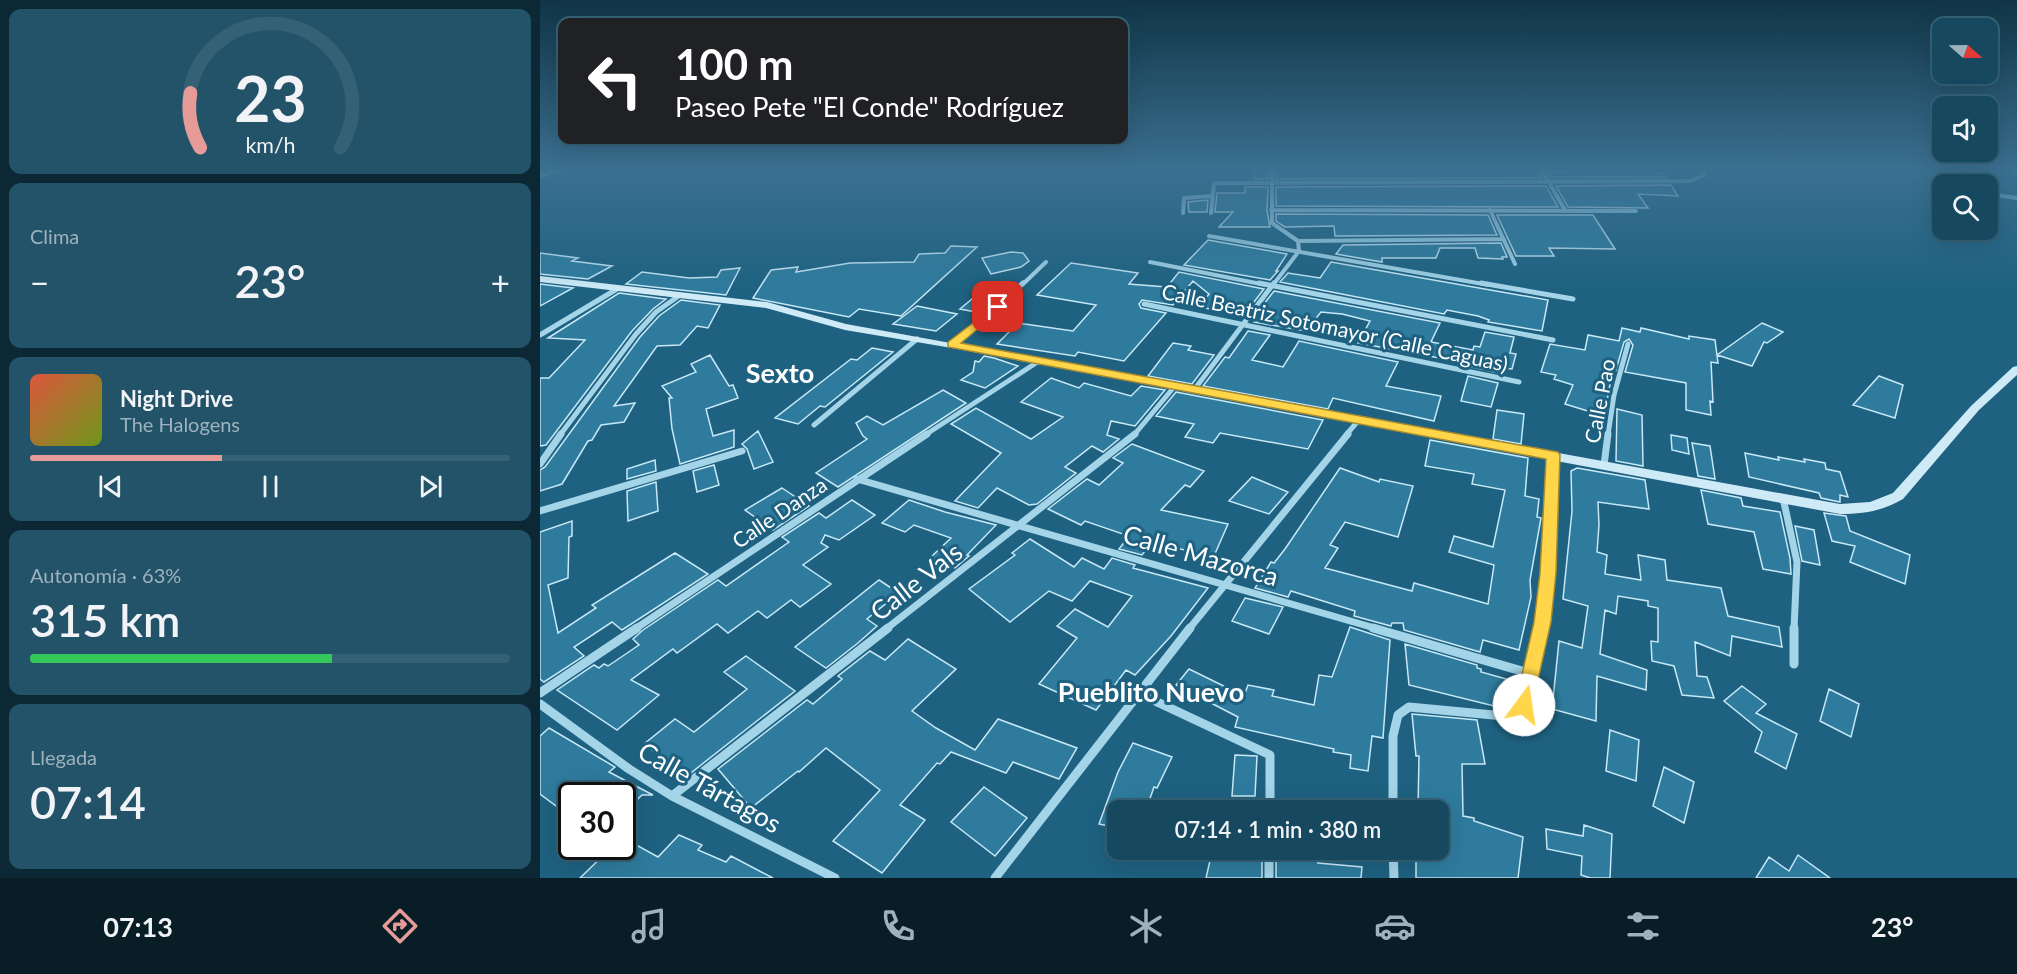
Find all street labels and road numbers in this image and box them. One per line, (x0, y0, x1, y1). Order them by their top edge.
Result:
street label: Calle Beatriz Sotomayor (Calle Caguas) (1160, 278, 1510, 376)
street label: Calle Pao (1579, 357, 1619, 445)
street label: Calle Danza (727, 471, 831, 553)
street label: Calle Mazorca (1120, 518, 1282, 592)
street label: Calle Vals (864, 535, 968, 627)
street label: Calle Tártagos (633, 735, 787, 839)

